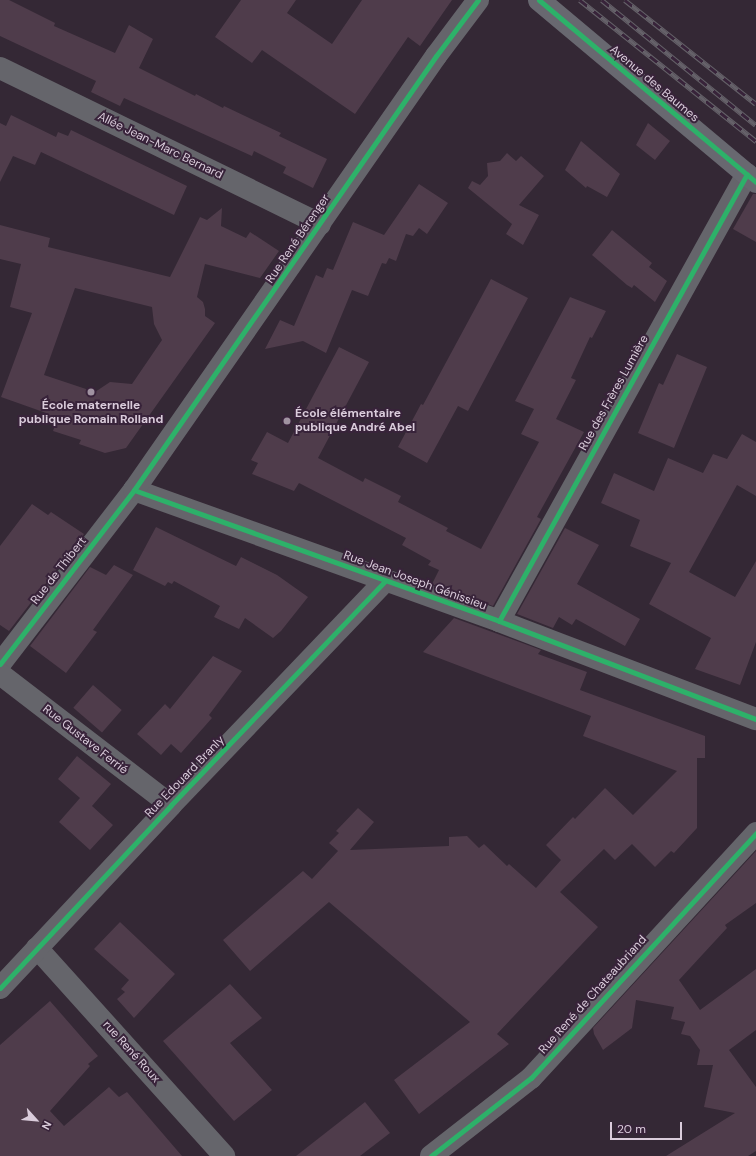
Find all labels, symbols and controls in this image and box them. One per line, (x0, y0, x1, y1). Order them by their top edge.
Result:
street label: Avenue des Baumes (607, 43, 701, 125)
street label: Allée Jean-Marc Bernard (95, 109, 225, 183)
street label: Rue René Bérenger (263, 192, 333, 286)
street label: Rue des Frères Lumière (576, 333, 652, 453)
marker: École maternelle publique Romain Rolland (86, 387, 96, 397)
place label: École maternelle publique Romain Rolland (19, 399, 163, 427)
place label: École élémentaire publique André Abel (295, 407, 415, 435)
marker: École élémentaire publique André Abel (282, 416, 292, 426)
street label: Rue de Thibert (28, 534, 90, 608)
street label: Rue Jean Joseph Génissieu (341, 548, 489, 614)
street label: Rue Gustave Ferrié (39, 702, 131, 778)
street label: Rue Edouard Branly (142, 733, 228, 821)
street label: Rue René de Chateaubriand (536, 933, 650, 1057)
street label: rue René Roux (99, 1018, 163, 1086)
north arrow (16, 1100, 56, 1140)
scale bar (612, 1114, 684, 1140)
text: N (39, 1119, 55, 1132)
text: 20 m (617, 1121, 646, 1137)

